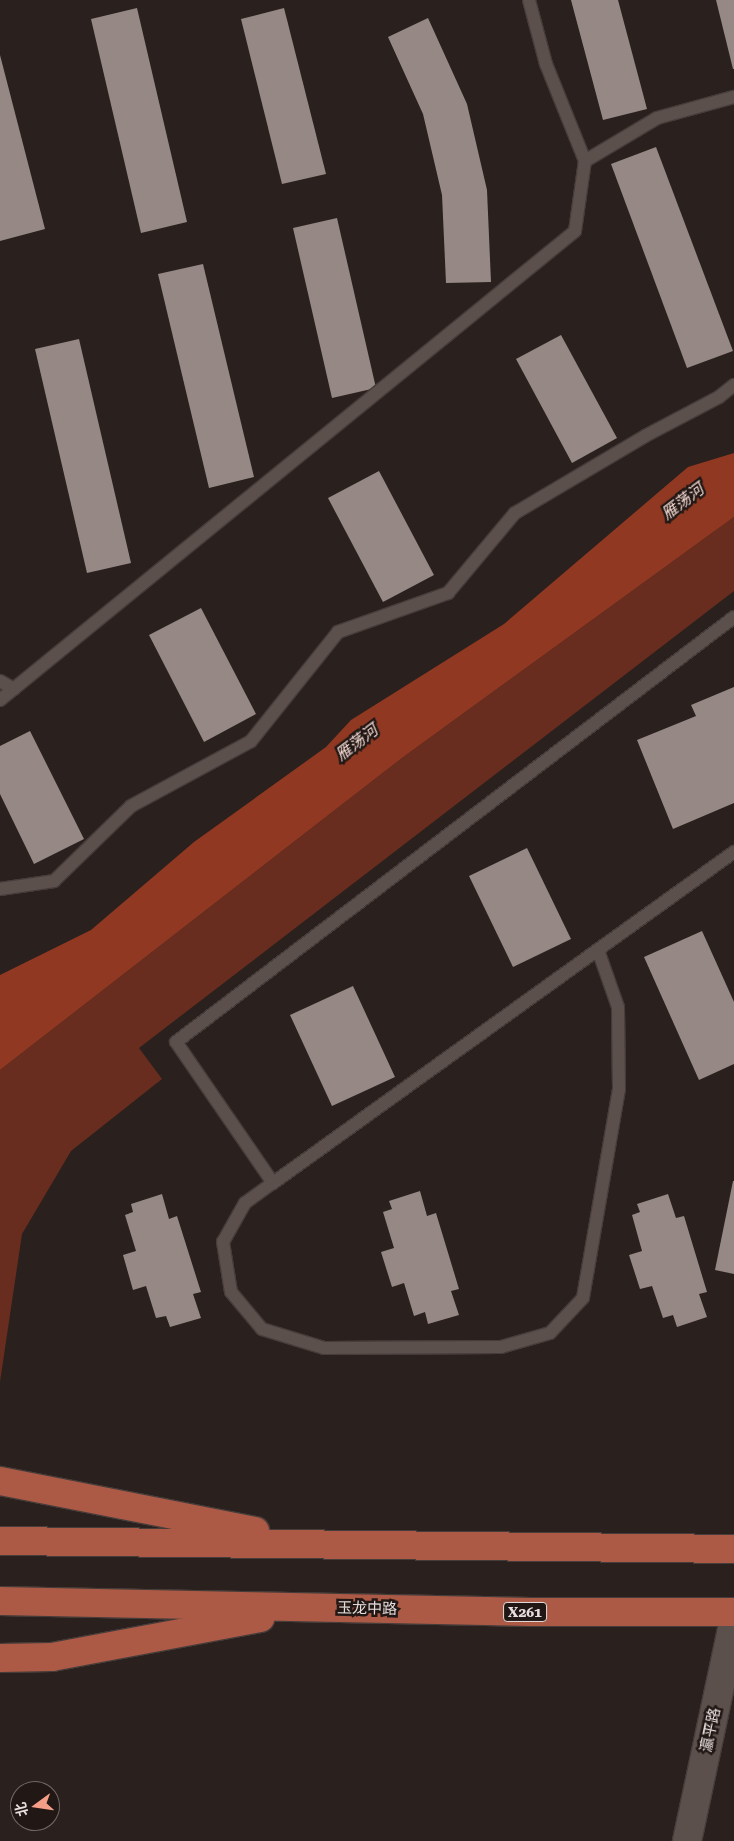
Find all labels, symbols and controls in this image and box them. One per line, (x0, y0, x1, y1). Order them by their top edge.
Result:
water label: 雁荡河 (658, 480, 708, 524)
water label: 雁荡河 (332, 721, 382, 765)
street label: 玉龙中路 (337, 1599, 397, 1619)
road number: X261 (502, 1600, 548, 1624)
street label: 瀛平路 (698, 1706, 724, 1754)
north arrow (10, 1781, 60, 1831)
text: 北 (12, 1801, 31, 1818)

